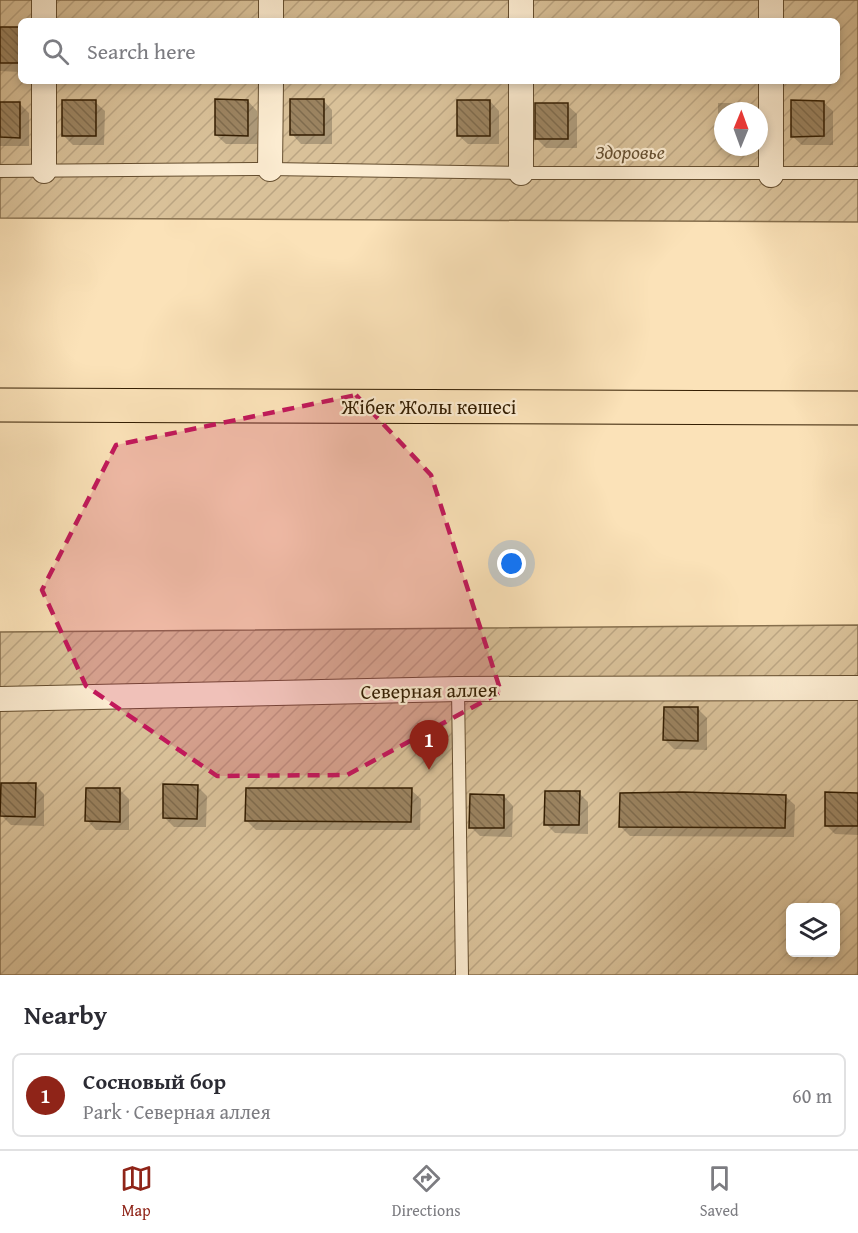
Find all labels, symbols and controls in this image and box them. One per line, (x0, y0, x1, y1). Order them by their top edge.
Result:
search box (18, 18, 840, 84)
icon: search (39, 35, 72, 68)
text: Search here (87, 35, 196, 67)
north arrow (714, 102, 768, 156)
park label: Здоровье (595, 137, 665, 166)
street label: Жібек Жолы көшесі (341, 392, 517, 421)
your location (497, 549, 526, 578)
street label: Северная аллея (360, 674, 498, 706)
pin: 1 (410, 720, 448, 770)
map controls (786, 903, 840, 957)
button: layers (786, 903, 840, 957)
text: Nearby (24, 995, 107, 1034)
text: Сосновый бор (83, 1065, 226, 1097)
text: 1 (40, 1081, 51, 1110)
text: 60 m (792, 1081, 832, 1110)
text: Park · Северная аллея (83, 1097, 271, 1126)
tab: Map (120, 1162, 153, 1222)
tab: Directions (392, 1162, 461, 1222)
tab: Saved (700, 1162, 738, 1222)

